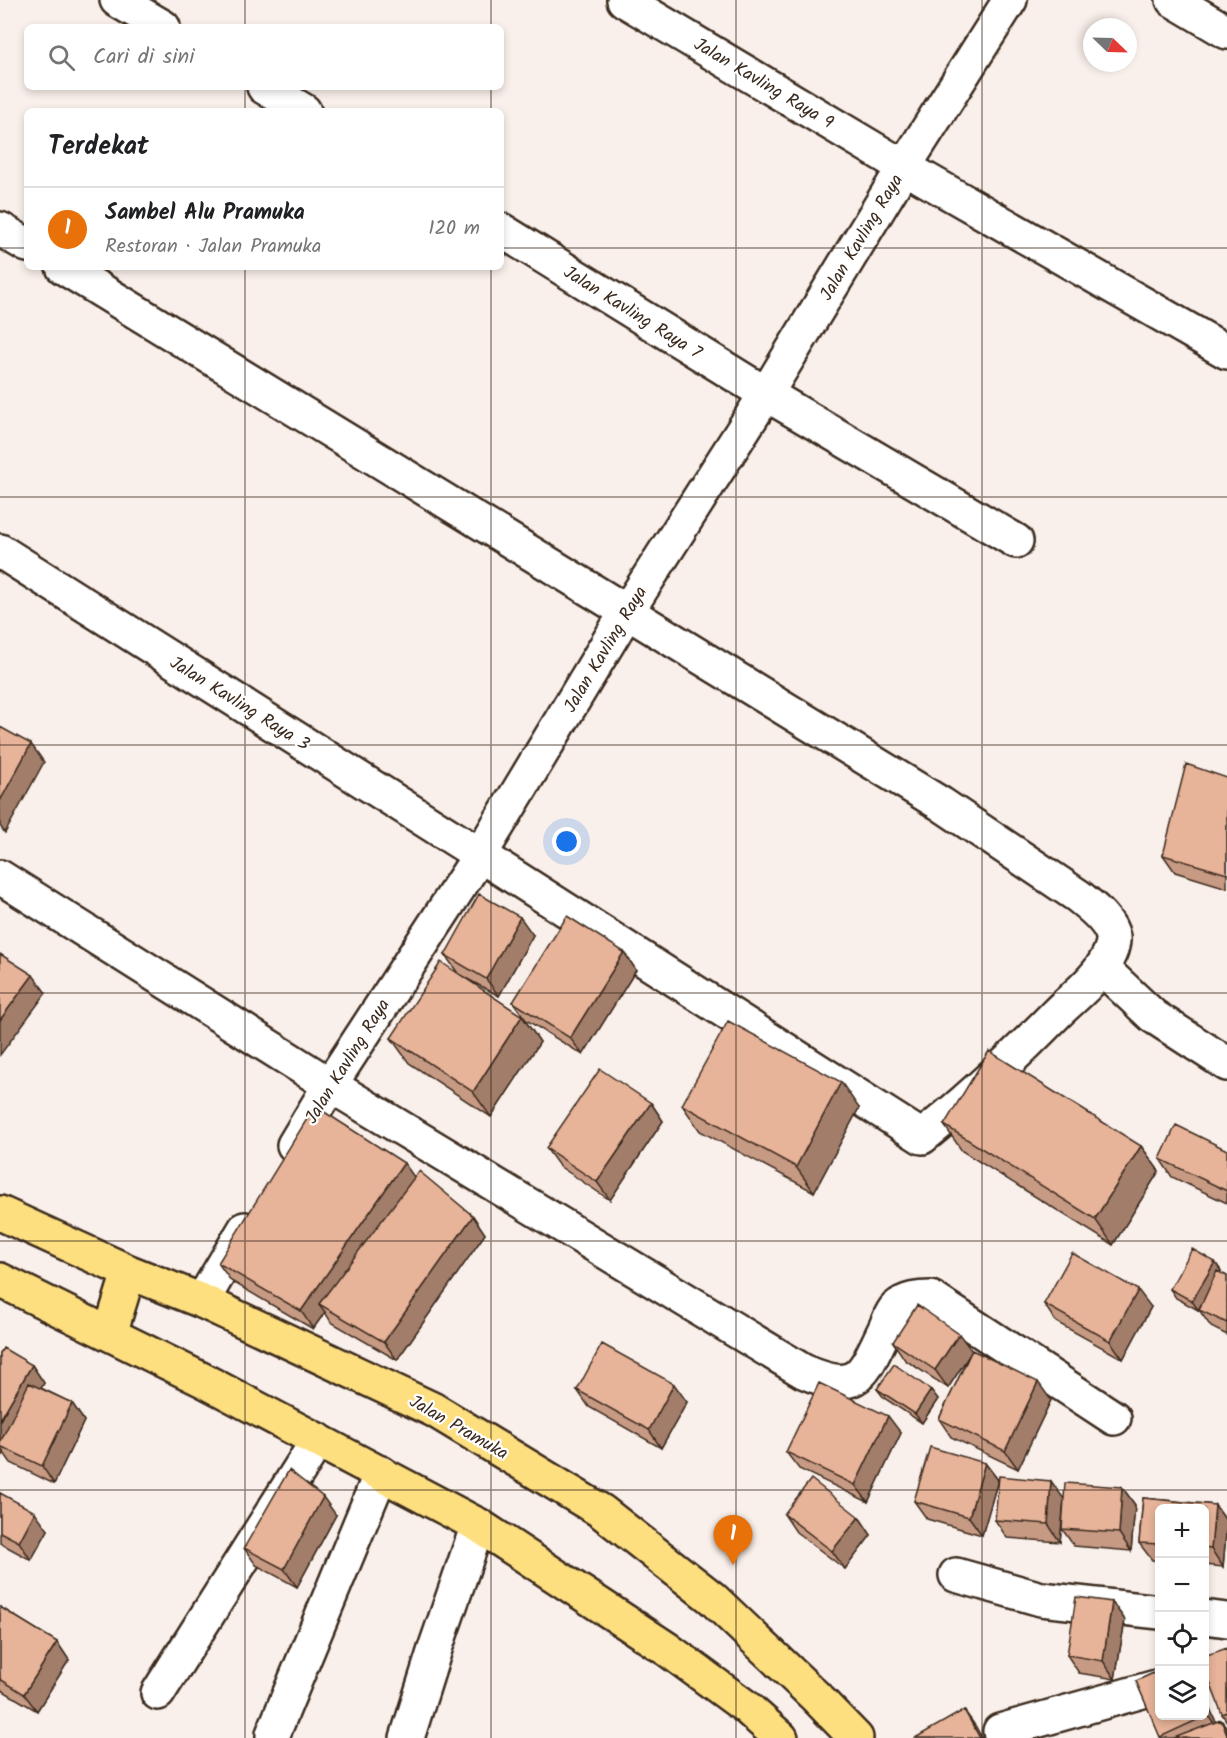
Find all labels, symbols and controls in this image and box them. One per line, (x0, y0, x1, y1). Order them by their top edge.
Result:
north arrow (1083, 18, 1137, 72)
search box (24, 24, 504, 90)
street label: Jalan Kavling Raya 9 (688, 31, 839, 138)
text: Cari di sini (93, 40, 194, 75)
icon: search (45, 41, 78, 74)
text: Terdekat (48, 126, 149, 168)
street label: Jalan Kavling Raya (813, 169, 912, 307)
text: Sambel Alu Pramuka (105, 196, 305, 231)
text: 1 (64, 213, 71, 245)
text: 120 m (428, 213, 480, 245)
text: Restoran · Jalan Pramuka (105, 231, 321, 263)
street label: Jalan Kavling Raya 7 (557, 259, 708, 368)
street label: Jalan Kavling Raya (557, 581, 656, 719)
street label: Jalan Kavling Raya 3 (163, 649, 315, 759)
your location (552, 827, 581, 856)
street label: Jalan Kavling Raya (298, 993, 398, 1130)
street label: Jalan Pramuka (403, 1388, 513, 1469)
map controls (1155, 1504, 1209, 1720)
button: + (1155, 1504, 1209, 1558)
pin: 1 (714, 1516, 752, 1565)
button: − (1155, 1558, 1209, 1612)
button: locate (1155, 1612, 1209, 1666)
button: layers (1155, 1666, 1209, 1720)

